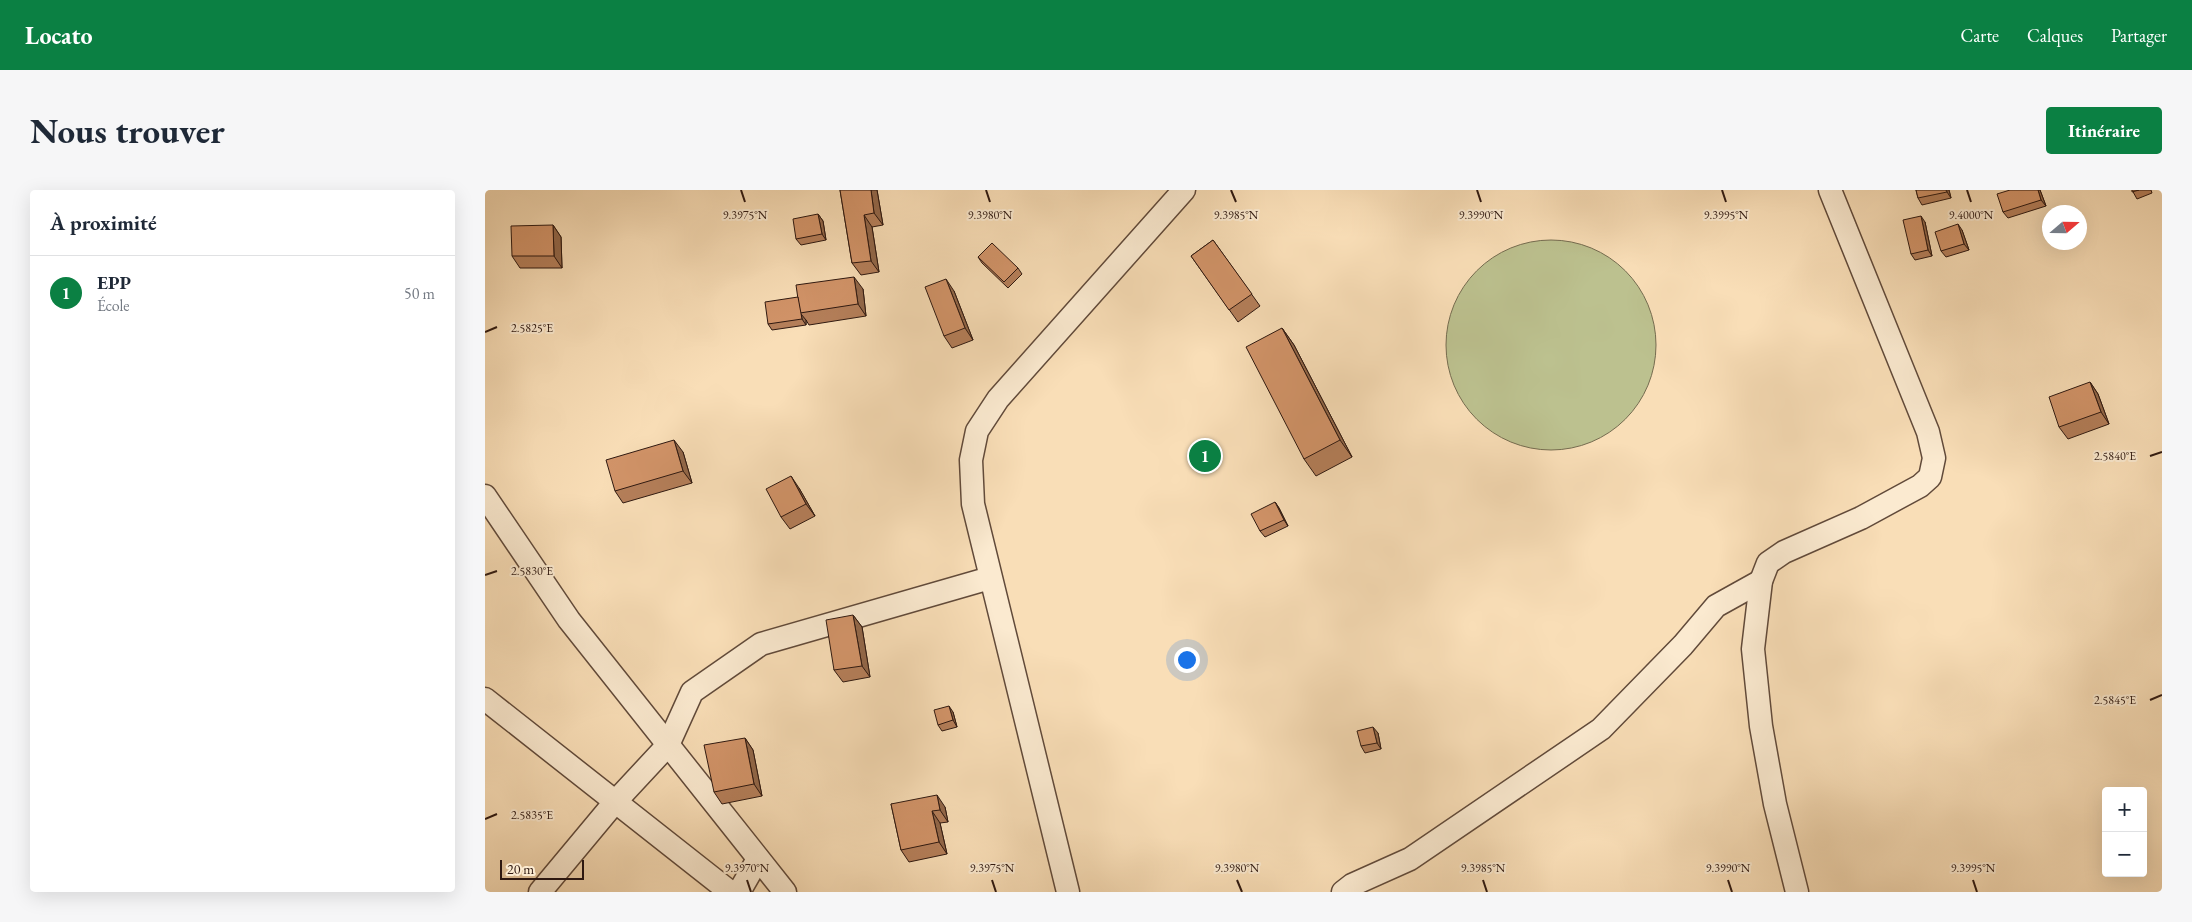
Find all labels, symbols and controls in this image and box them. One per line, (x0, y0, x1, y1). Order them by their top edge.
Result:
text: Locato (25, 20, 93, 51)
text: Carte (1960, 24, 1999, 47)
text: Calques (2027, 24, 2083, 47)
text: Partager (2111, 24, 2167, 47)
button: Itinéraire (2046, 107, 2162, 154)
text: Nous trouver (30, 108, 225, 153)
north arrow (2042, 205, 2087, 250)
text: 9.3975°N (723, 207, 768, 223)
text: 9.3980°N (968, 207, 1013, 223)
text: 9.3985°N (1214, 207, 1259, 223)
text: 9.3990°N (1459, 207, 1504, 223)
text: 9.3995°N (1704, 207, 1749, 223)
text: 9.4000°N (1949, 207, 1994, 223)
text: À proximité (50, 209, 157, 236)
text: EPP (97, 270, 131, 295)
text: 1 (62, 283, 70, 304)
text: 50 m (404, 283, 435, 304)
text: École (97, 295, 130, 316)
text: 2.5825°E (511, 320, 553, 336)
pin: 1 (1189, 437, 1221, 475)
text: 2.5840°E (2094, 448, 2136, 464)
text: 2.5830°E (511, 563, 553, 579)
your location (1174, 647, 1200, 673)
text: 2.5845°E (2094, 692, 2136, 708)
map controls (2102, 787, 2147, 877)
button: + (2102, 787, 2147, 832)
text: 2.5835°E (511, 807, 553, 823)
button: − (2102, 832, 2147, 877)
scale bar (500, 857, 584, 880)
text: 20 m (507, 860, 534, 878)
text: 9.3970°N (725, 860, 770, 876)
text: 9.3975°N (970, 860, 1015, 876)
text: 9.3980°N (1215, 860, 1260, 876)
text: 9.3985°N (1461, 860, 1506, 876)
text: 9.3990°N (1706, 860, 1751, 876)
text: 9.3995°N (1951, 860, 1996, 876)

